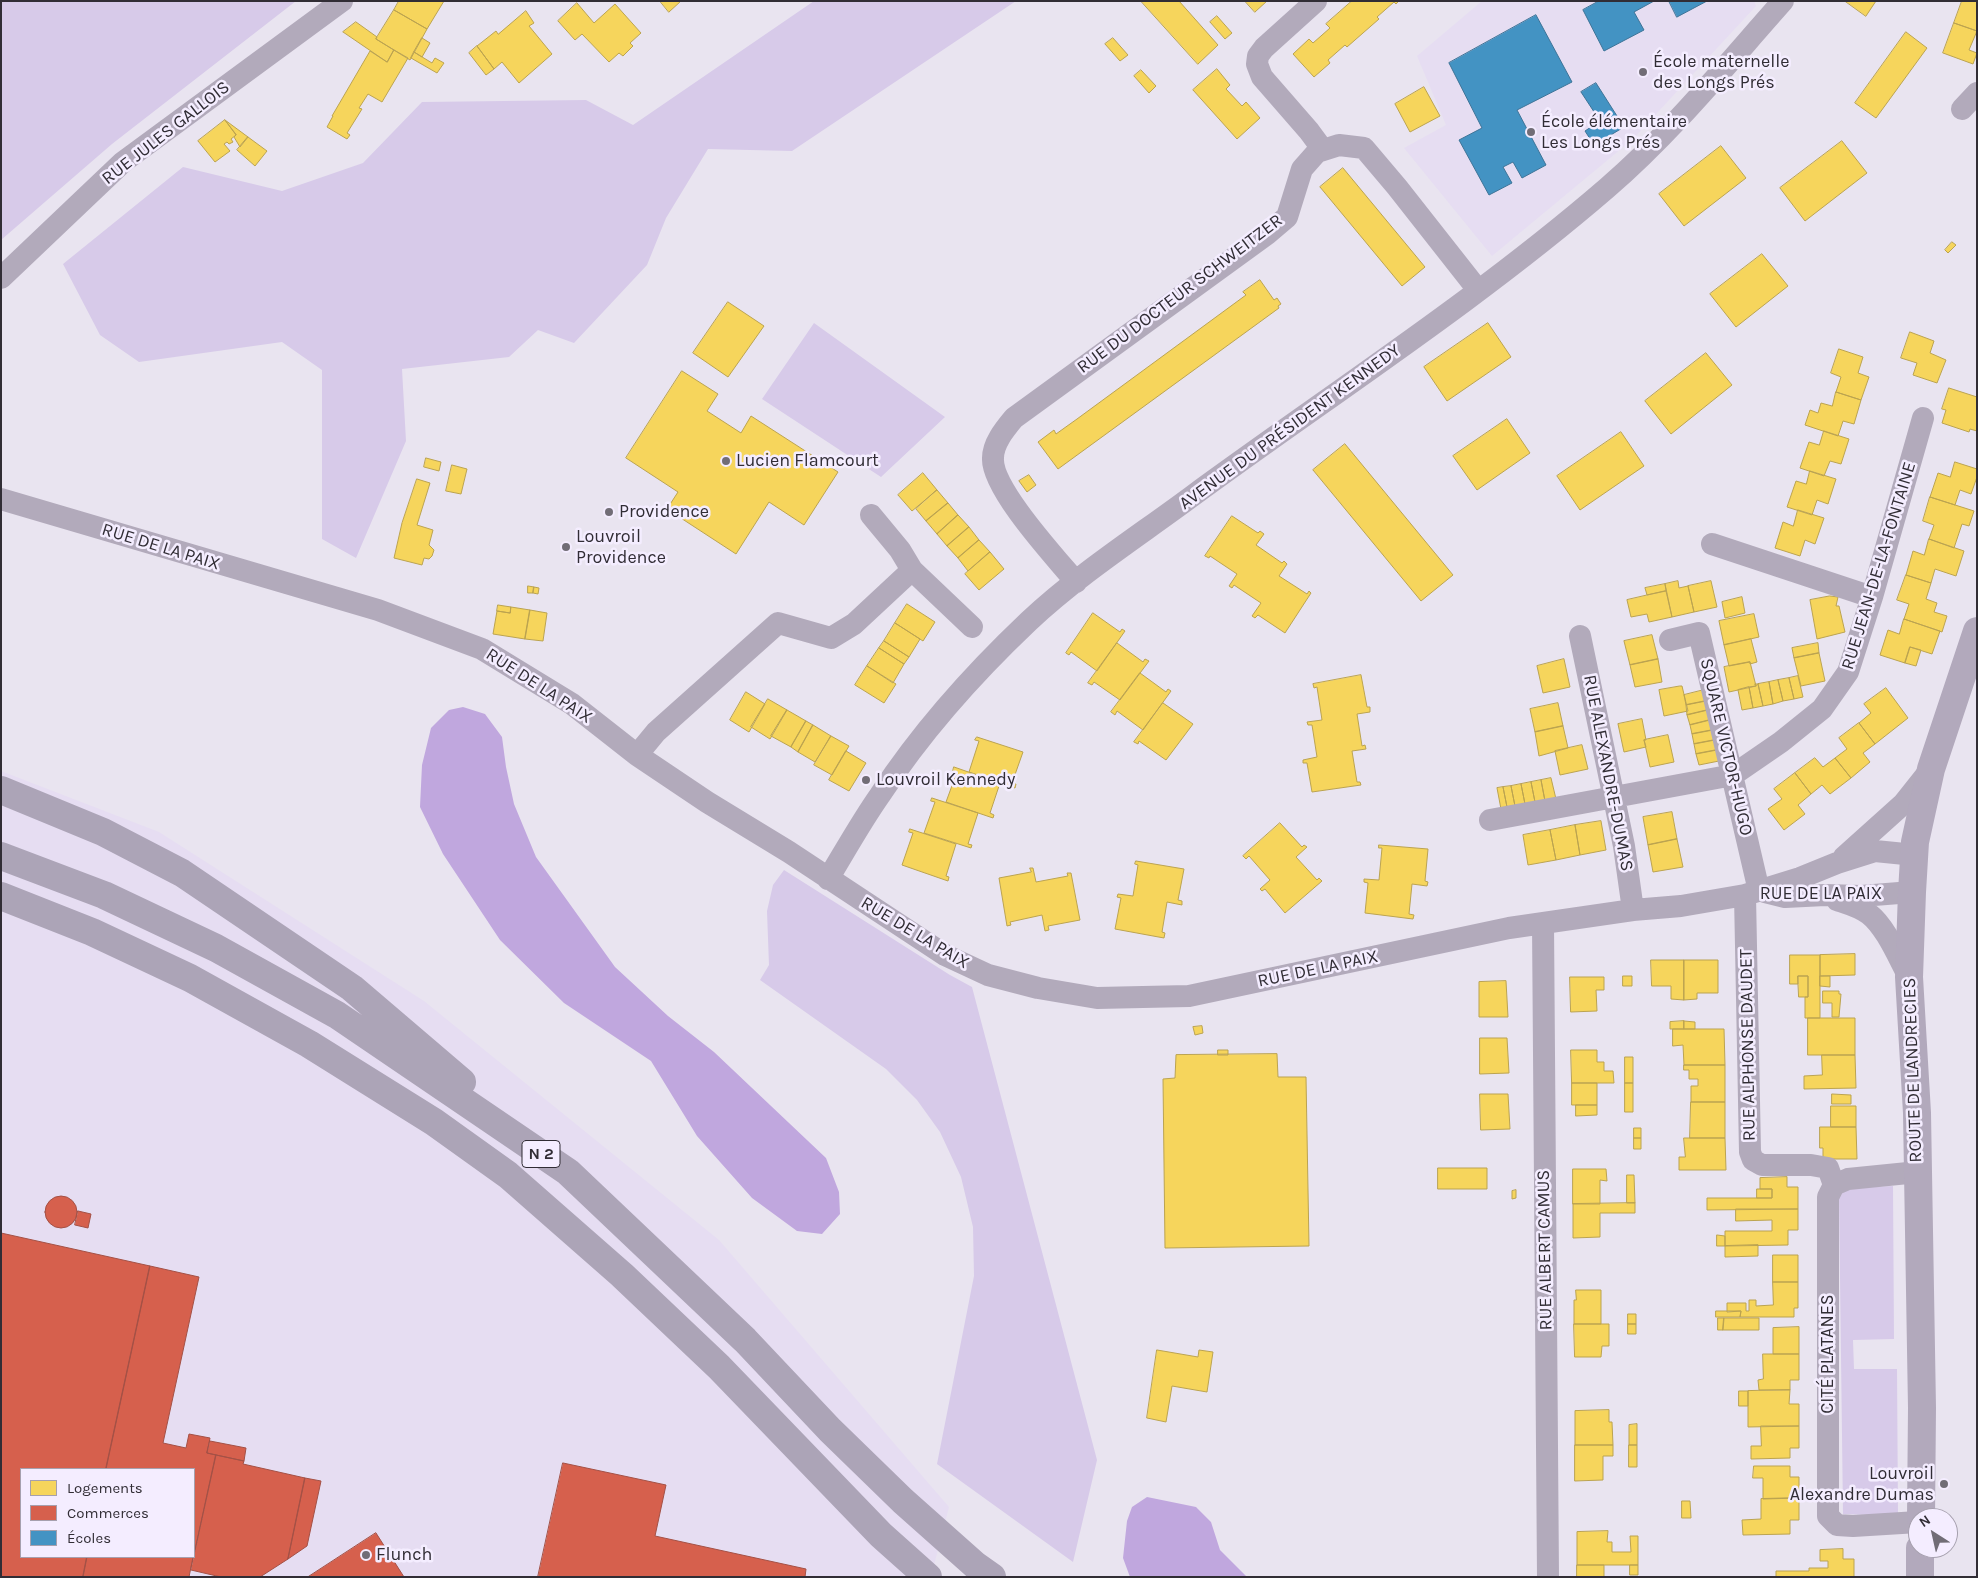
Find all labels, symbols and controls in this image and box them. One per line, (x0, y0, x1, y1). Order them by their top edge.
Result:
place label: École maternelle des Longs Prés (1653, 51, 1789, 94)
marker: École maternelle des Longs Prés (1637, 66, 1649, 78)
street label: RUE JULES GALLOIS (98, 76, 234, 190)
place label: École élémentaire Les Longs Prés (1541, 111, 1687, 154)
marker: École élémentaire Les Longs Prés (1525, 126, 1537, 138)
street label: RUE DU DOCTEUR SCHWEITZER (1073, 210, 1287, 378)
street label: AVENUE DU PRÉSIDENT KENNEDY (1175, 339, 1405, 515)
place label: Lucien Flamcourt (736, 450, 879, 472)
marker: Lucien Flamcourt (720, 455, 732, 467)
street label: RUE JEAN-DE-LA-FONTAINE (1837, 459, 1921, 673)
place label: Providence (619, 501, 709, 523)
marker: Providence (603, 506, 615, 518)
street label: RUE DE LA PAIX (99, 519, 223, 575)
place label: Louvroil Providence (576, 526, 666, 568)
marker: Louvroil Providence (560, 541, 572, 553)
street label: RUE DE LA PAIX (482, 644, 596, 728)
street label: SQUARE VICTOR-HUGO (1695, 656, 1757, 838)
street label: RUE ALEXANDRE-DUMAS (1578, 673, 1638, 873)
place label: Louvroil Kennedy (876, 769, 1015, 791)
marker: Louvroil Kennedy (860, 774, 872, 786)
street label: RUE DE LA PAIX (1760, 883, 1882, 905)
street label: RUE DE LA PAIX (857, 892, 973, 974)
street label: RUE DE LA PAIX (1256, 946, 1380, 992)
street label: RUE ALPHONSE DAUDET (1736, 949, 1760, 1141)
street label: ROUTE DE LANDRECIES (1899, 977, 1927, 1163)
road number: N 2 (522, 1140, 560, 1168)
street label: RUE ALBERT CAMUS (1533, 1169, 1557, 1331)
street label: CITÉ PLATANES (1817, 1294, 1839, 1414)
place label: Louvroil Alexandre Dumas (1790, 1463, 1934, 1506)
legend (20, 1468, 195, 1558)
marker: Louvroil Alexandre Dumas (1938, 1478, 1950, 1490)
text: Logements (67, 1479, 143, 1497)
text: Commerces (67, 1504, 149, 1522)
north arrow (1908, 1508, 1958, 1558)
text: N (1916, 1511, 1934, 1531)
text: Écoles (67, 1529, 111, 1547)
place label: Flunch (376, 1544, 432, 1566)
marker: Flunch (360, 1549, 372, 1561)

